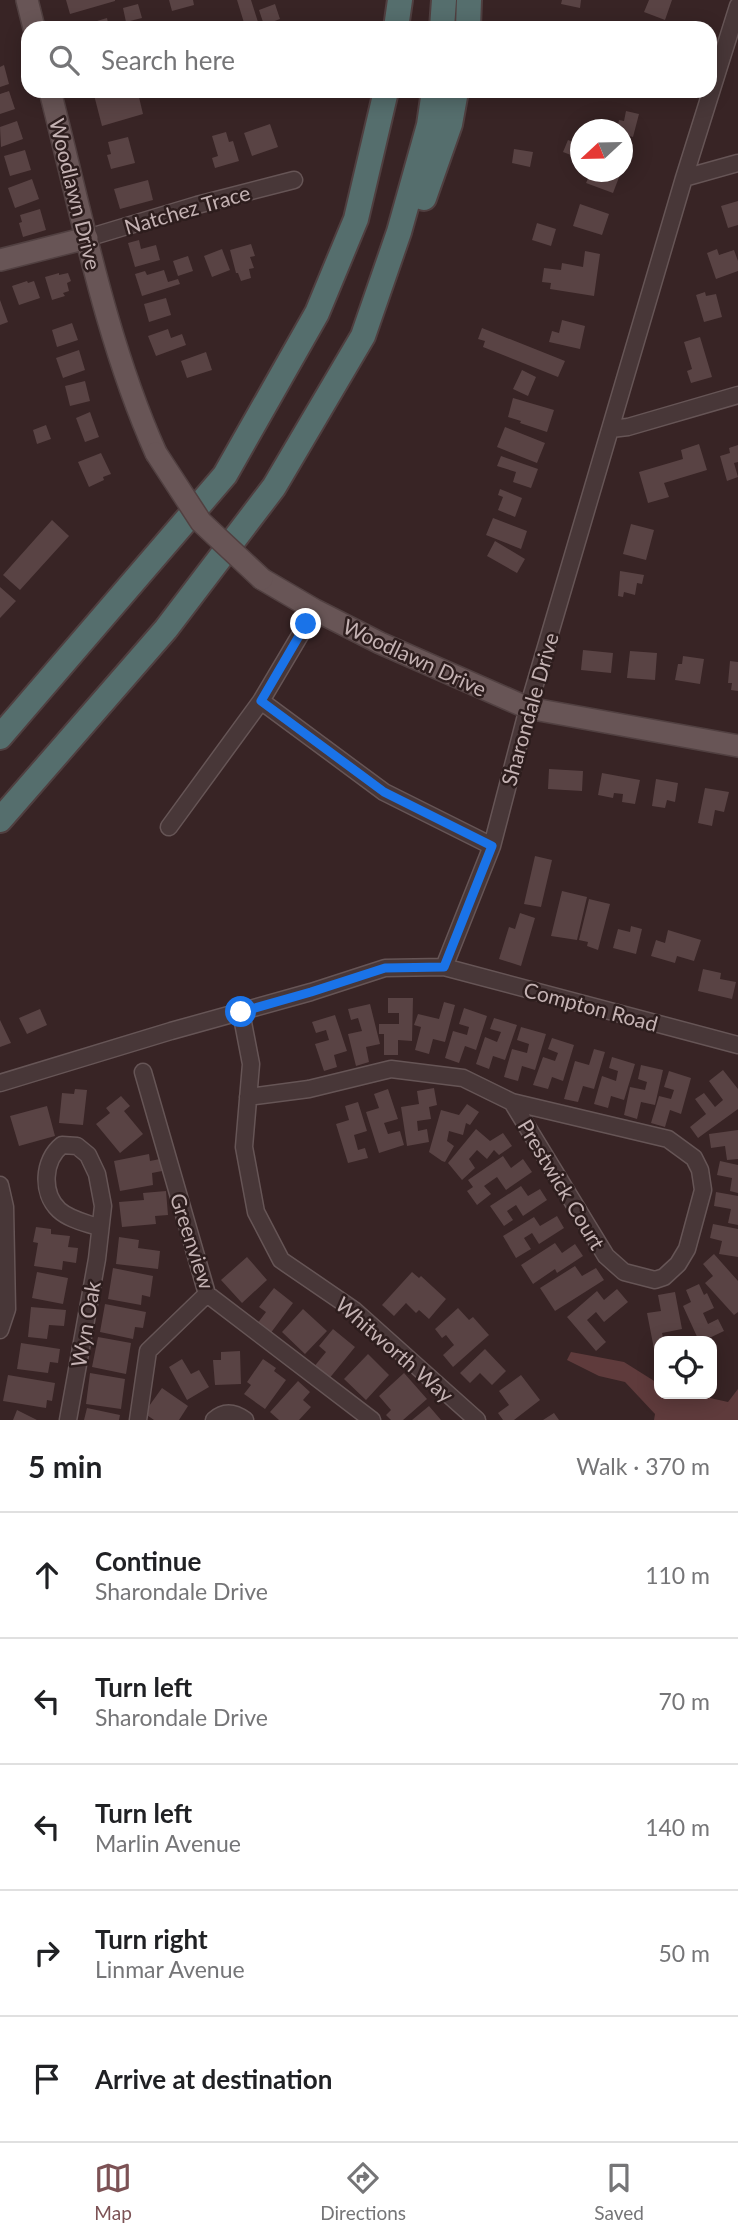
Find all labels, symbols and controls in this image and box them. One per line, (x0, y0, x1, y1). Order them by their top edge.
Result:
search box (21, 21, 717, 98)
icon: search (45, 41, 83, 79)
text: Search here (101, 44, 235, 76)
street label: Woodlawn Drive (45, 116, 107, 272)
north arrow (570, 119, 633, 182)
street label: Natchez Trace (121, 179, 253, 239)
route end (290, 608, 321, 639)
street label: Woodlawn Drive (339, 613, 491, 701)
street label: Sharondale Drive (495, 630, 563, 788)
street label: Compton Road (521, 976, 661, 1036)
route start (225, 996, 256, 1027)
street label: Prestwick Court (513, 1114, 611, 1254)
street label: Greenview (166, 1190, 220, 1293)
street label: Wyn Oak (65, 1279, 105, 1369)
street label: Whitworth Way (331, 1291, 459, 1407)
map controls (654, 1336, 717, 1399)
button: locate (654, 1336, 717, 1399)
text: 5 min (28, 1448, 102, 1484)
text: Walk · 370 m (576, 1452, 710, 1480)
text: Continue (95, 1545, 201, 1577)
icon: ahead (28, 1556, 66, 1594)
text: 110 m (645, 1561, 710, 1589)
text: Sharondale Drive (95, 1577, 268, 1605)
text: Turn left (95, 1671, 192, 1703)
icon: left (28, 1682, 66, 1720)
text: 70 m (659, 1687, 710, 1715)
text: Sharondale Drive (95, 1703, 268, 1731)
text: Turn left (95, 1797, 192, 1829)
icon: left (28, 1808, 66, 1846)
text: 140 m (645, 1813, 710, 1841)
text: Marlin Avenue (95, 1829, 241, 1857)
text: Turn right (95, 1923, 208, 1955)
icon: right (28, 1934, 66, 1972)
text: 50 m (659, 1939, 710, 1967)
text: Linmar Avenue (95, 1955, 245, 1983)
icon: arrive (28, 2060, 66, 2098)
text: Arrive at destination (95, 2063, 332, 2095)
tab: Map (94, 2159, 132, 2224)
tab: Directions (320, 2159, 406, 2224)
tab: Saved (594, 2159, 644, 2224)

